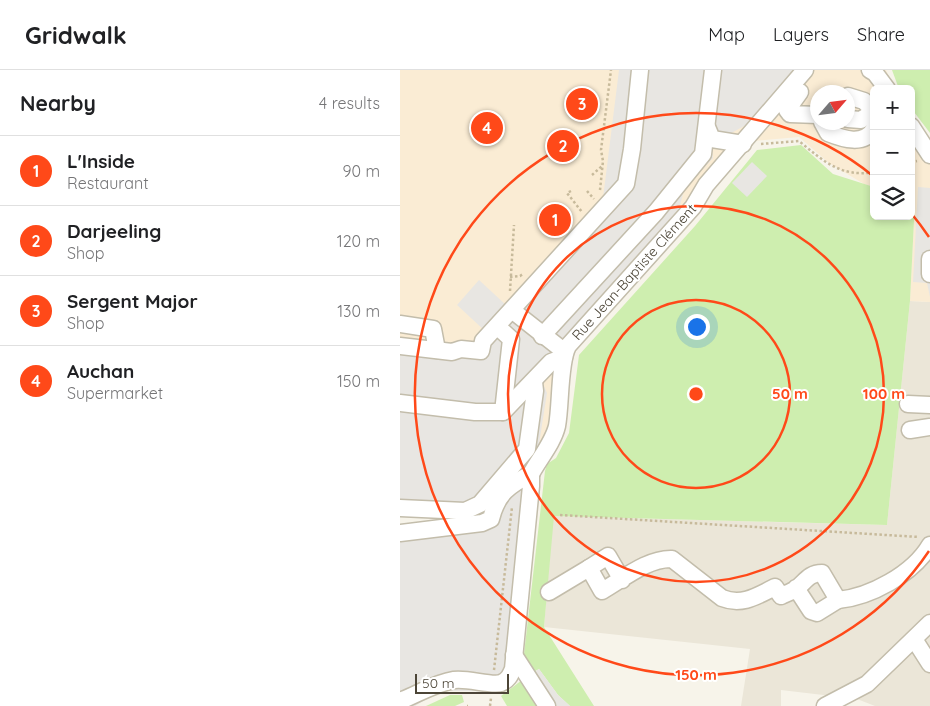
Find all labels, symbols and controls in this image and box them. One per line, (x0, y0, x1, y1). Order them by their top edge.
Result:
text: Gridwalk (25, 20, 127, 50)
text: Map (708, 23, 745, 46)
text: Layers (773, 23, 829, 46)
text: Share (857, 23, 905, 46)
pin: 3 (566, 85, 598, 123)
north arrow (810, 85, 855, 130)
map controls (870, 85, 915, 220)
button: + (870, 85, 915, 130)
text: Nearby (20, 90, 96, 116)
text: 4 results (319, 93, 380, 113)
pin: 4 (471, 109, 503, 147)
pin: 2 (547, 127, 579, 165)
button: − (870, 130, 915, 175)
text: L'Inside (67, 149, 135, 173)
text: 1 (33, 161, 39, 181)
text: 90 m (343, 161, 380, 181)
text: Restaurant (67, 173, 149, 193)
button: layers (870, 175, 915, 220)
street label: Rue Jean-Baptiste Clément (568, 200, 700, 344)
pin: 1 (539, 201, 571, 239)
text: Darjeeling (67, 219, 161, 243)
text: 2 (31, 231, 41, 251)
text: 120 m (337, 231, 380, 251)
text: Shop (67, 243, 104, 263)
text: Sergent Major (67, 289, 198, 313)
text: 3 (32, 301, 40, 321)
text: 130 m (337, 301, 380, 321)
text: Shop (67, 313, 104, 333)
your location (684, 314, 710, 340)
text: Auchan (67, 359, 134, 383)
text: 4 (31, 371, 41, 391)
text: 150 m (337, 371, 380, 391)
text: Supermarket (67, 383, 163, 403)
text: 50 m (772, 384, 808, 403)
text: 100 m (863, 384, 905, 403)
centre of rings (687, 385, 705, 403)
text: 150 m (675, 665, 717, 684)
scale bar (415, 671, 509, 694)
text: 50 m (422, 674, 455, 692)

